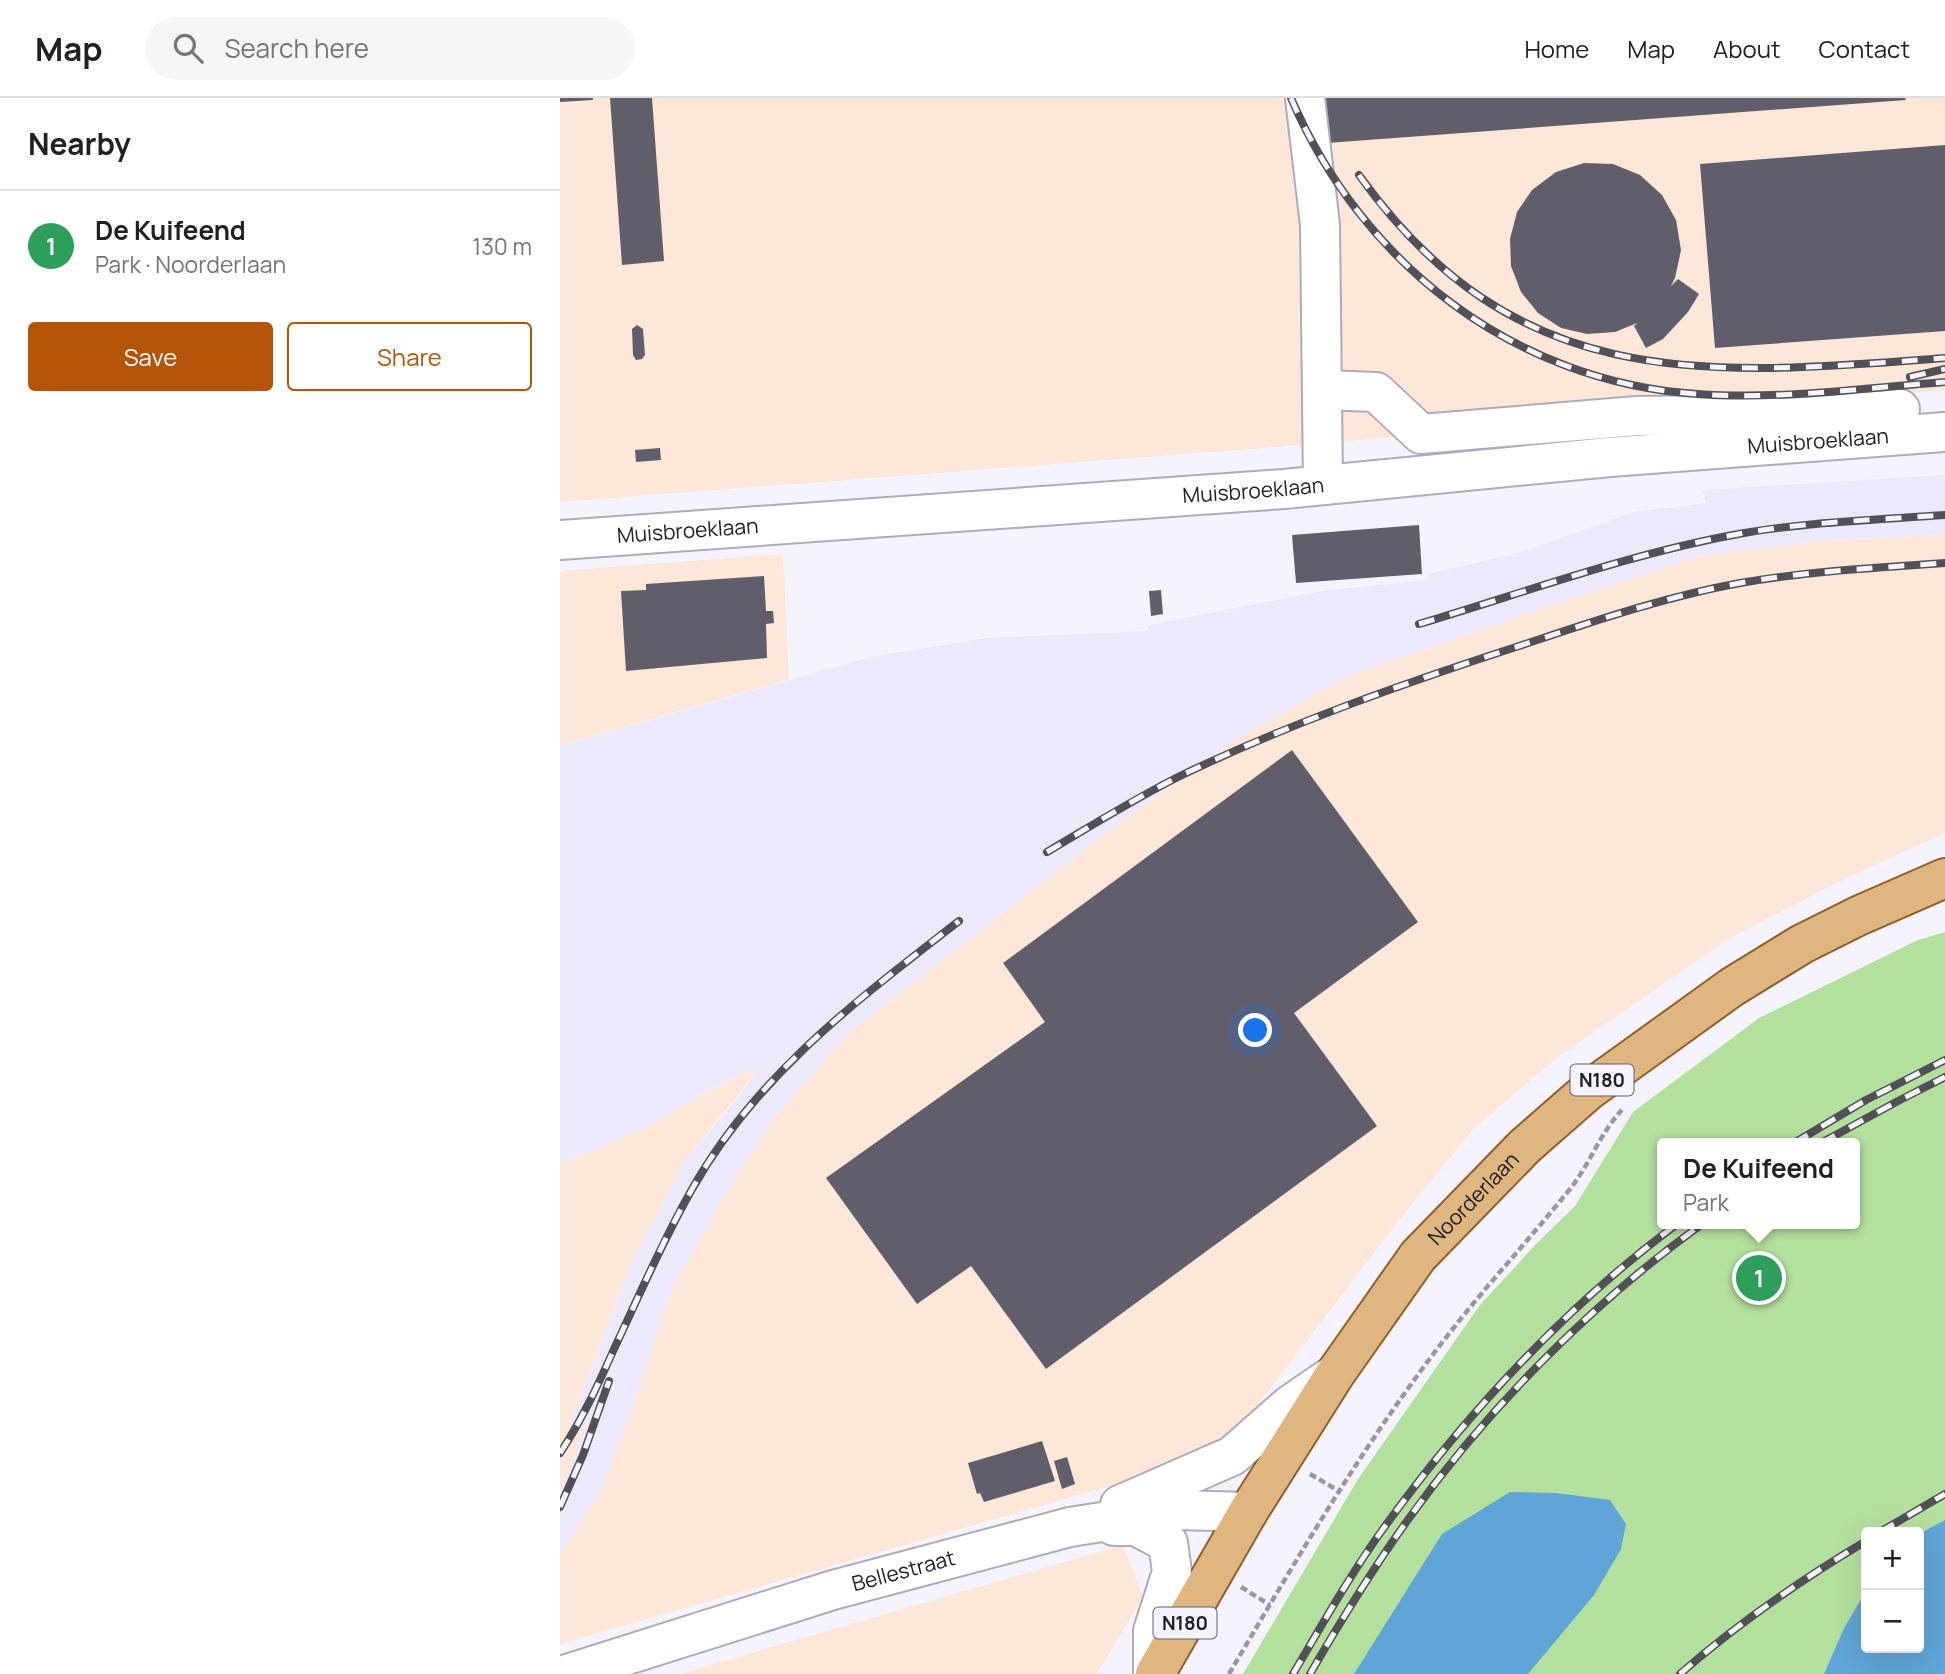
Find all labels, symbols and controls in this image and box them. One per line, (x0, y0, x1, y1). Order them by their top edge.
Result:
search box (145, 17, 635, 80)
text: Map (35, 26, 103, 71)
icon: search (169, 29, 207, 67)
text: Search here (225, 30, 369, 66)
text: Home (1524, 32, 1589, 65)
text: Map (1627, 32, 1675, 65)
text: About (1713, 32, 1781, 65)
text: Contact (1819, 32, 1910, 65)
text: Nearby (28, 123, 131, 164)
text: De Kuifeend (95, 212, 246, 248)
text: 1 (46, 230, 56, 262)
text: 130 m (472, 230, 532, 262)
text: Park · Noorderlaan (95, 248, 286, 280)
button: Save (28, 322, 273, 391)
button: Share (287, 322, 532, 391)
street label: Muisbroeklaan (1746, 421, 1890, 460)
street label: Muisbroeklaan (1182, 470, 1325, 509)
street label: Muisbroeklaan (616, 511, 759, 549)
your location (1238, 1013, 1272, 1047)
road number: N180 (1570, 1064, 1634, 1096)
popup (1657, 1138, 1860, 1229)
street label: Noorderlaan (1421, 1145, 1525, 1251)
text: De Kuifeend (1683, 1150, 1834, 1186)
text: Park (1683, 1186, 1729, 1218)
pin: 1 (1736, 1252, 1782, 1304)
map controls (1861, 1527, 1924, 1653)
button: + (1861, 1527, 1924, 1590)
street label: Bellestraat (849, 1543, 958, 1597)
button: − (1861, 1590, 1924, 1653)
road number: N180 (1154, 1608, 1216, 1638)

